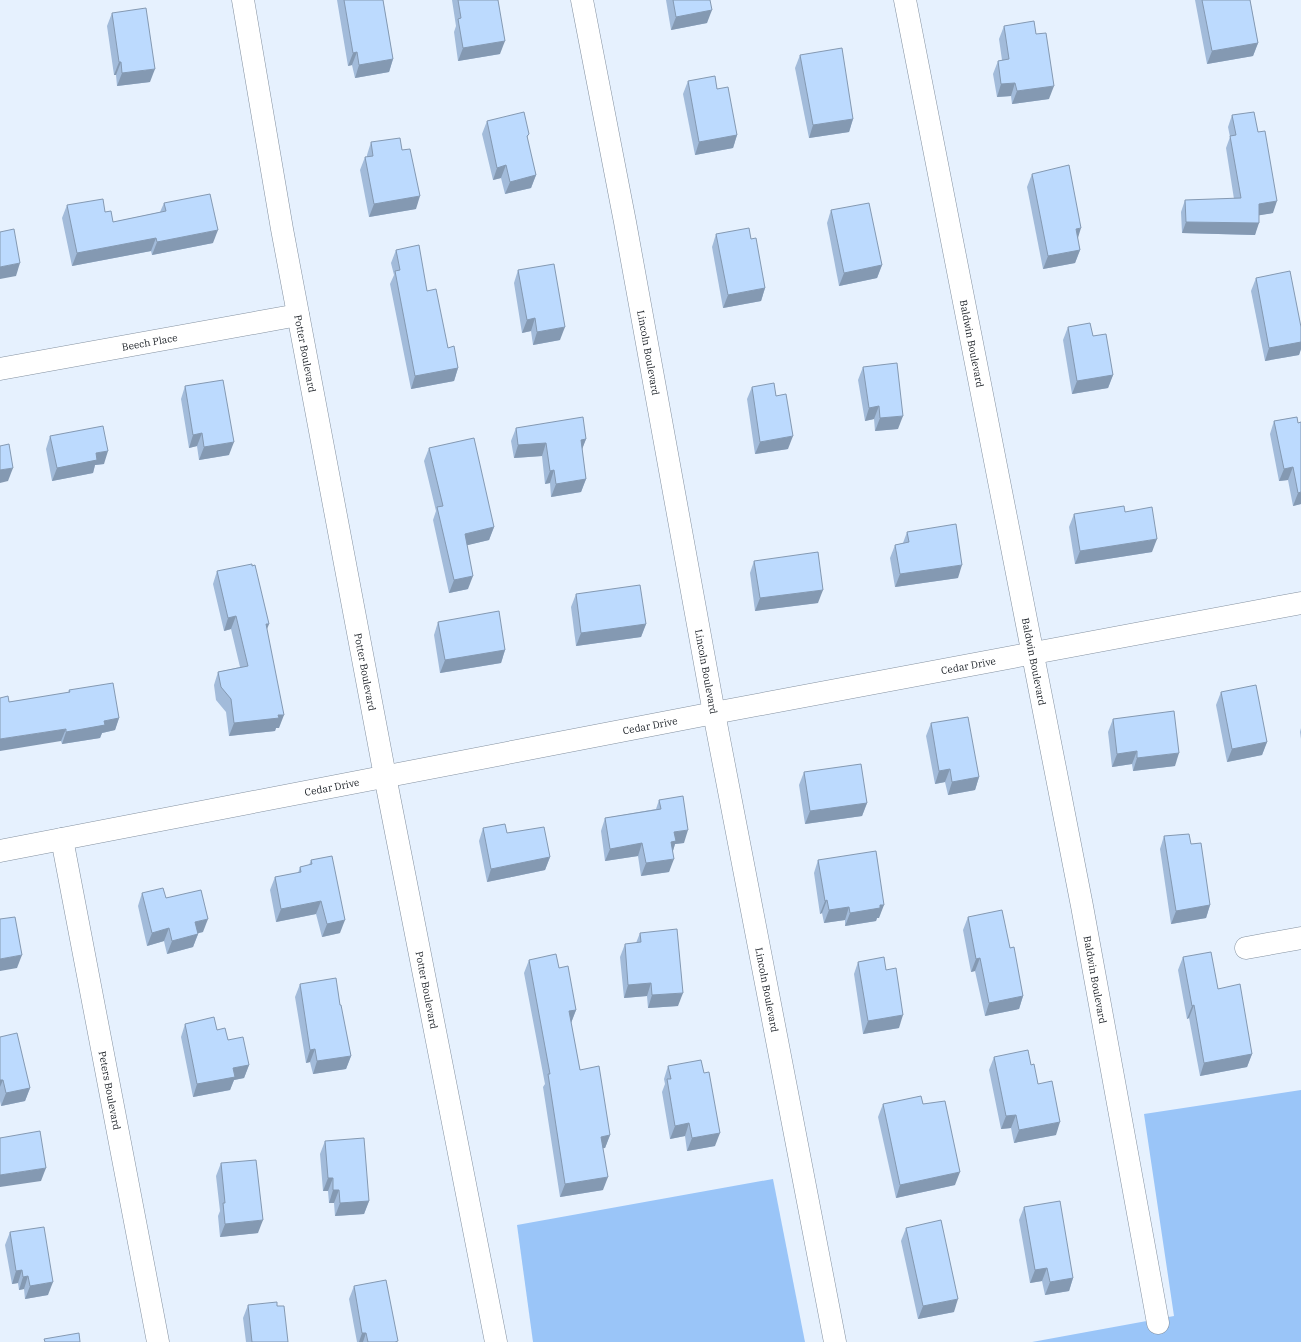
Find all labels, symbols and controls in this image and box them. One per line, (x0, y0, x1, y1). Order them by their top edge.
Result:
street label: Baldwin Boulevard (957, 299, 987, 388)
street label: Lincoln Boulevard (635, 309, 663, 396)
street label: Potter Boulevard (292, 314, 319, 394)
street label: Beech Place (121, 330, 178, 353)
street label: Baldwin Boulevard (1019, 617, 1049, 706)
street label: Lincoln Boulevard (692, 628, 721, 715)
street label: Potter Boulevard (352, 632, 379, 712)
street label: Cedar Drive (940, 654, 997, 677)
street label: Cedar Drive (622, 714, 678, 737)
street label: Cedar Drive (303, 775, 360, 799)
street label: Baldwin Boulevard (1081, 935, 1110, 1025)
street label: Lincoln Boulevard (753, 946, 782, 1033)
street label: Potter Boulevard (413, 950, 441, 1030)
street label: Peters Boulevard (96, 1050, 124, 1131)

